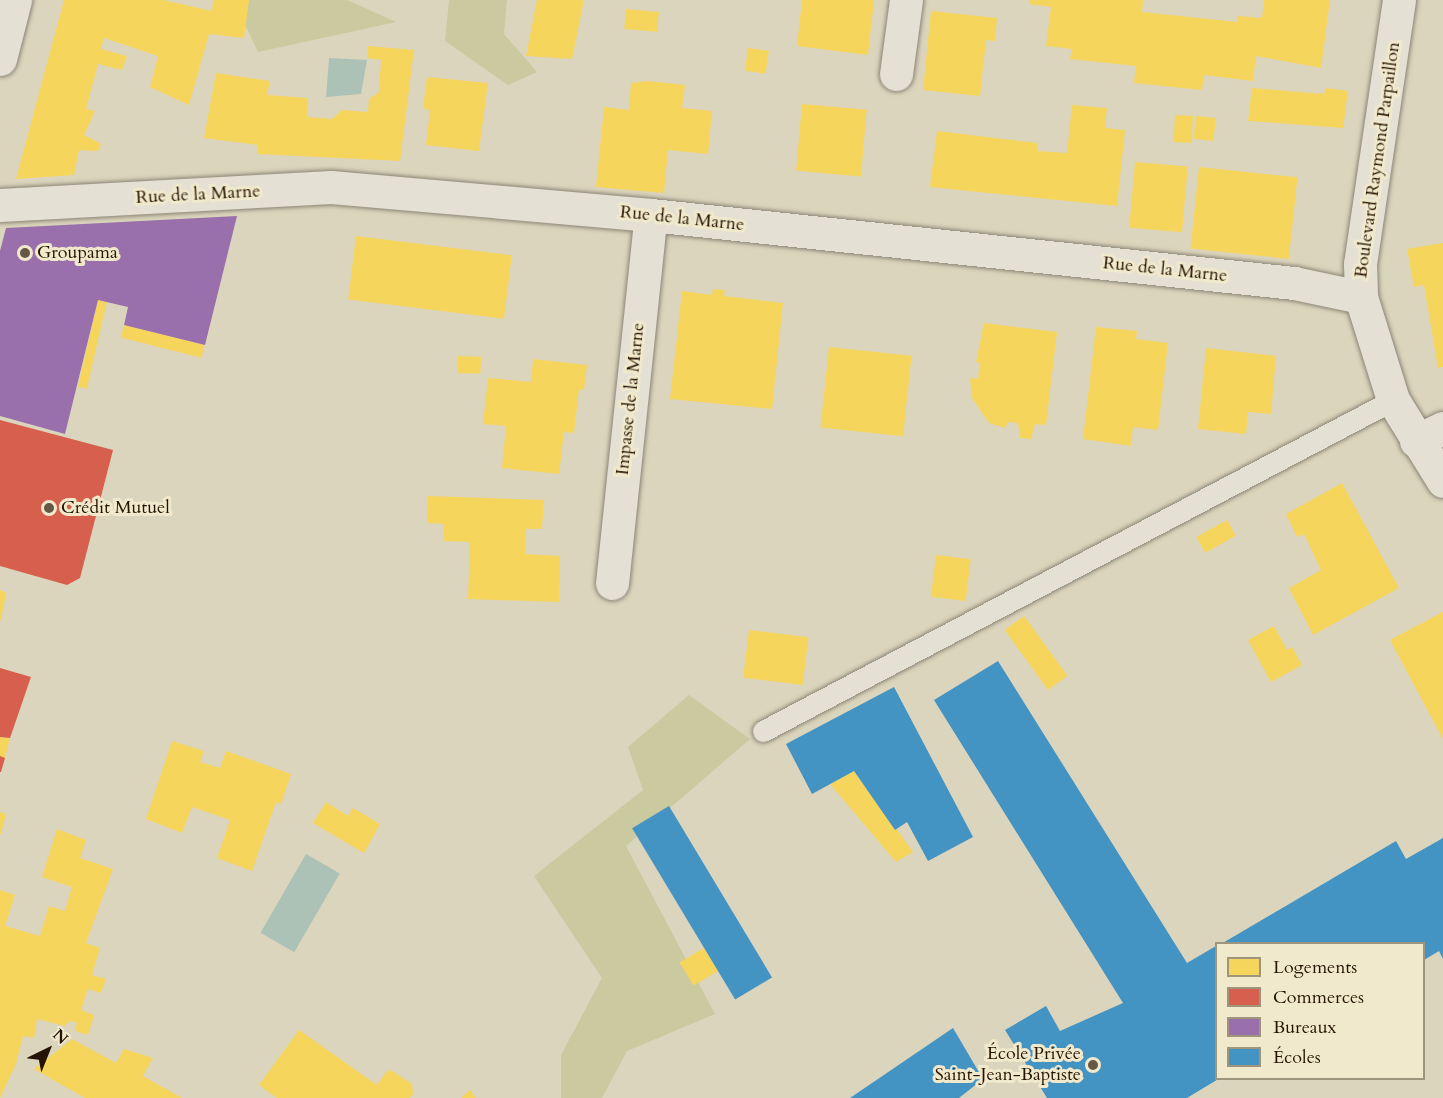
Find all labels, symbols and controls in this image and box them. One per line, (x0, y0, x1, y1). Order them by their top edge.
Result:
street label: Boulevard Raymond Parpaillon (1351, 40, 1405, 280)
street label: Rue de la Marne (135, 181, 261, 209)
street label: Rue de la Marne (619, 202, 745, 236)
place label: Groupama (37, 242, 118, 264)
marker: Groupama (18, 246, 32, 260)
street label: Rue de la Marne (1102, 253, 1228, 287)
street label: Impasse de la Marne (612, 322, 650, 476)
place label: Crédit Mutuel (61, 497, 170, 519)
marker: Crédit Mutuel (42, 501, 56, 515)
legend (1215, 942, 1425, 1080)
text: Logements (1273, 955, 1357, 980)
text: Commerces (1273, 985, 1364, 1010)
text: Bureaux (1273, 1015, 1336, 1040)
north arrow (18, 1020, 78, 1080)
text: N (48, 1024, 73, 1050)
place label: École Privée Saint-Jean-Baptiste (935, 1044, 1081, 1086)
text: Écoles (1273, 1045, 1321, 1070)
marker: École Privée Saint-Jean-Baptiste (1086, 1058, 1100, 1072)

